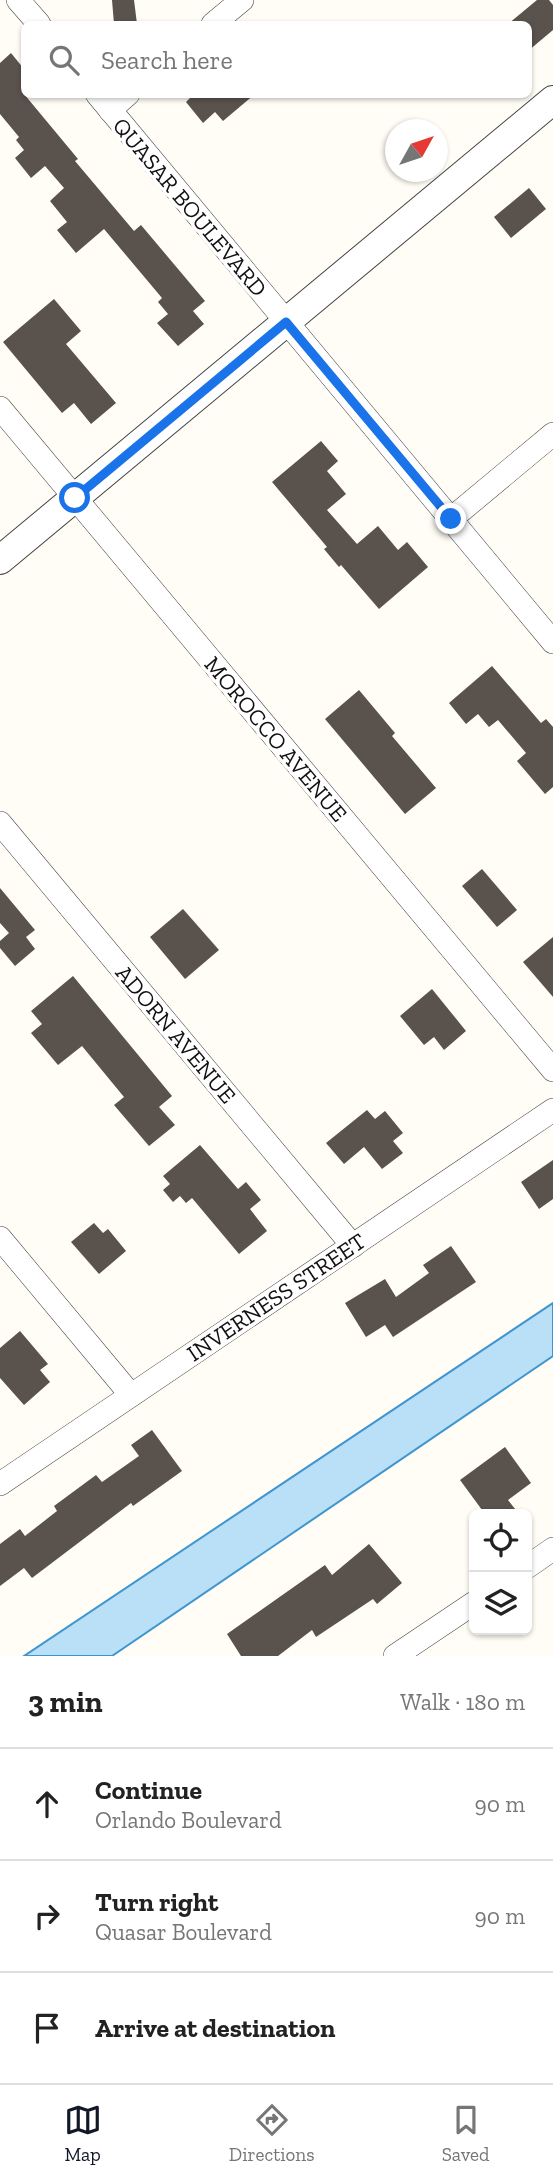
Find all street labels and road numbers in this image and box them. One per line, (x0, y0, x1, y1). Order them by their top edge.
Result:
street label: QUASAR BOULEVARD (107, 112, 273, 302)
street label: MOROCCO AVENUE (199, 651, 353, 827)
street label: ADORN AVENUE (110, 959, 242, 1109)
street label: INVERNESS STREET (181, 1227, 371, 1367)

